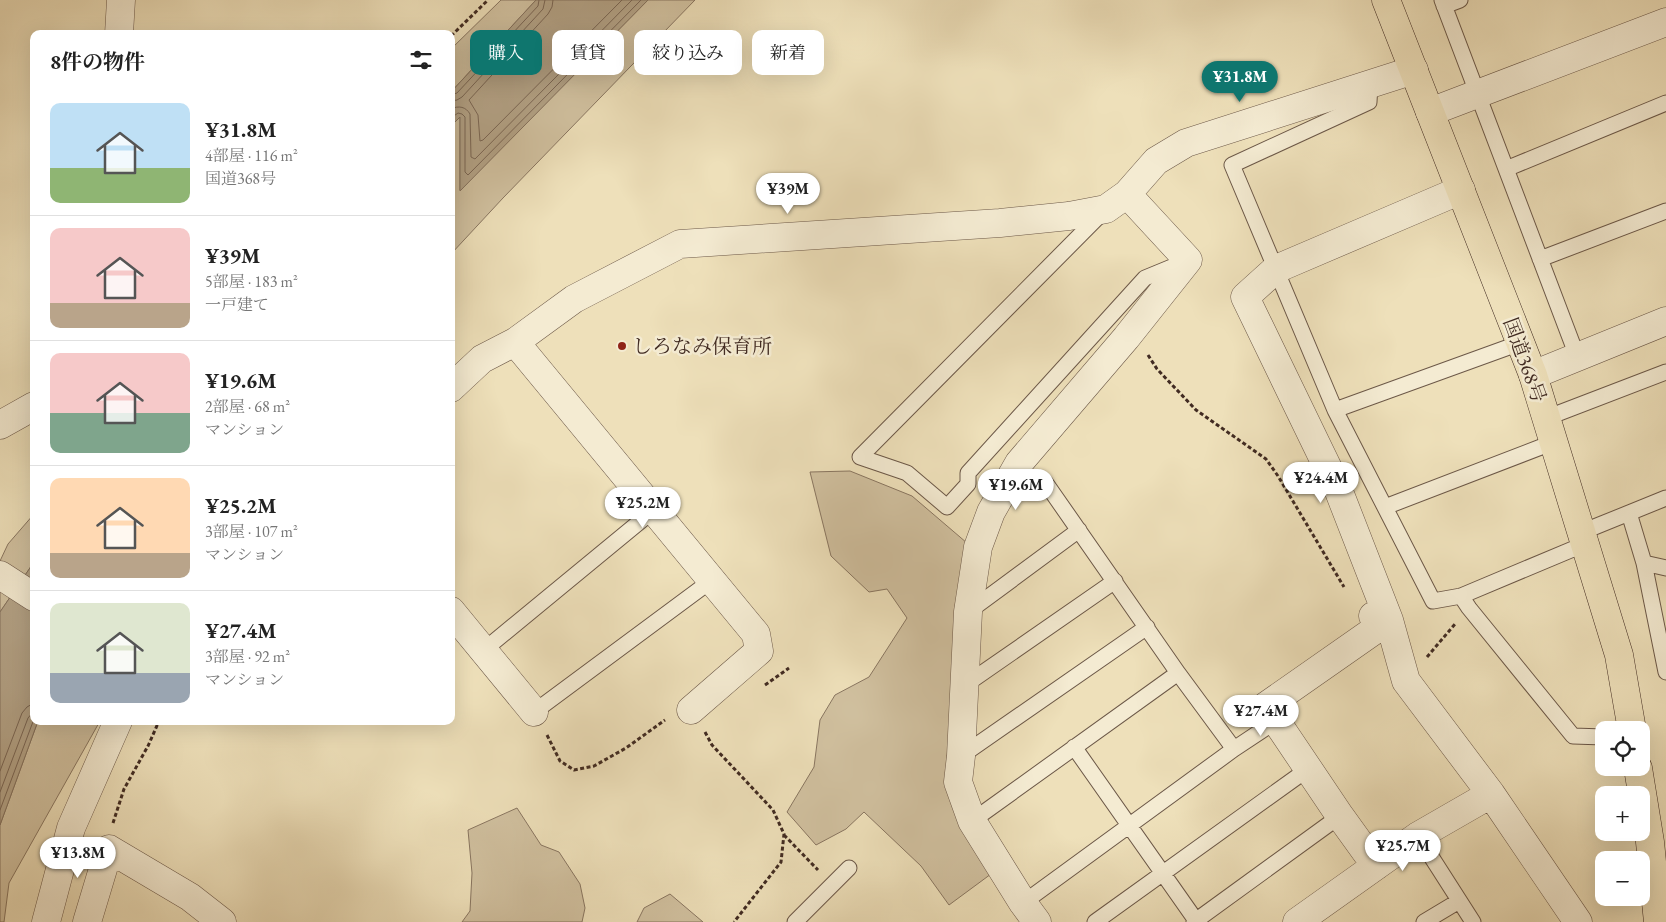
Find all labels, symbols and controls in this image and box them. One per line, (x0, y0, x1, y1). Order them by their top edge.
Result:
chip: 購入 (470, 30, 542, 75)
chip: 賃貸 (552, 30, 624, 75)
chip: 絞り込み (634, 30, 742, 75)
chip: 新着 (752, 30, 824, 75)
icon: filters (407, 46, 435, 74)
text: 8件の物件 (50, 48, 145, 75)
pin: ¥31.8M (1199, 61, 1281, 103)
text: ¥31.8M (1213, 66, 1267, 87)
text: ¥31.8M (205, 116, 276, 143)
icon: home (90, 123, 150, 183)
text: 4部屋 · 116 m² (205, 145, 298, 166)
text: 国道368号 (205, 168, 276, 189)
pin: ¥39M (758, 172, 818, 215)
text: ¥39M (767, 178, 809, 199)
text: ¥39M (205, 242, 260, 269)
icon: home (90, 248, 150, 308)
text: 5部屋 · 183 m² (205, 271, 298, 292)
text: 一戸建て (205, 294, 269, 315)
street label: 国道368号 (1498, 314, 1552, 406)
place label: しろなみ保育所 (632, 333, 772, 359)
marker: しろなみ保育所 (616, 340, 628, 352)
text: ¥19.6M (205, 367, 276, 394)
icon: home (90, 373, 150, 433)
text: 2部屋 · 68 m² (205, 396, 290, 417)
text: マンション (205, 419, 284, 440)
pin: ¥24.4M (1280, 462, 1362, 504)
text: ¥24.4M (1294, 467, 1348, 488)
pin: ¥19.6M (975, 468, 1057, 511)
text: ¥19.6M (989, 474, 1043, 495)
pin: ¥25.2M (602, 486, 684, 529)
text: ¥25.2M (205, 492, 276, 519)
text: ¥25.2M (616, 492, 670, 513)
icon: home (90, 498, 150, 558)
text: 3部屋 · 107 m² (205, 521, 298, 542)
text: マンション (205, 544, 284, 565)
text: ¥27.4M (205, 617, 276, 644)
icon: home (90, 623, 150, 683)
text: 3部屋 · 92 m² (205, 646, 290, 667)
text: マンション (205, 669, 284, 690)
pin: ¥27.4M (1220, 694, 1302, 737)
text: ¥27.4M (1234, 700, 1288, 721)
map controls (1595, 721, 1650, 906)
button: locate (1595, 721, 1650, 776)
button: + (1595, 786, 1650, 841)
pin: ¥25.7M (1362, 830, 1444, 872)
text: ¥25.7M (1376, 835, 1430, 856)
pin: ¥13.8M (37, 836, 119, 879)
text: ¥13.8M (51, 842, 105, 863)
button: − (1595, 851, 1650, 906)

